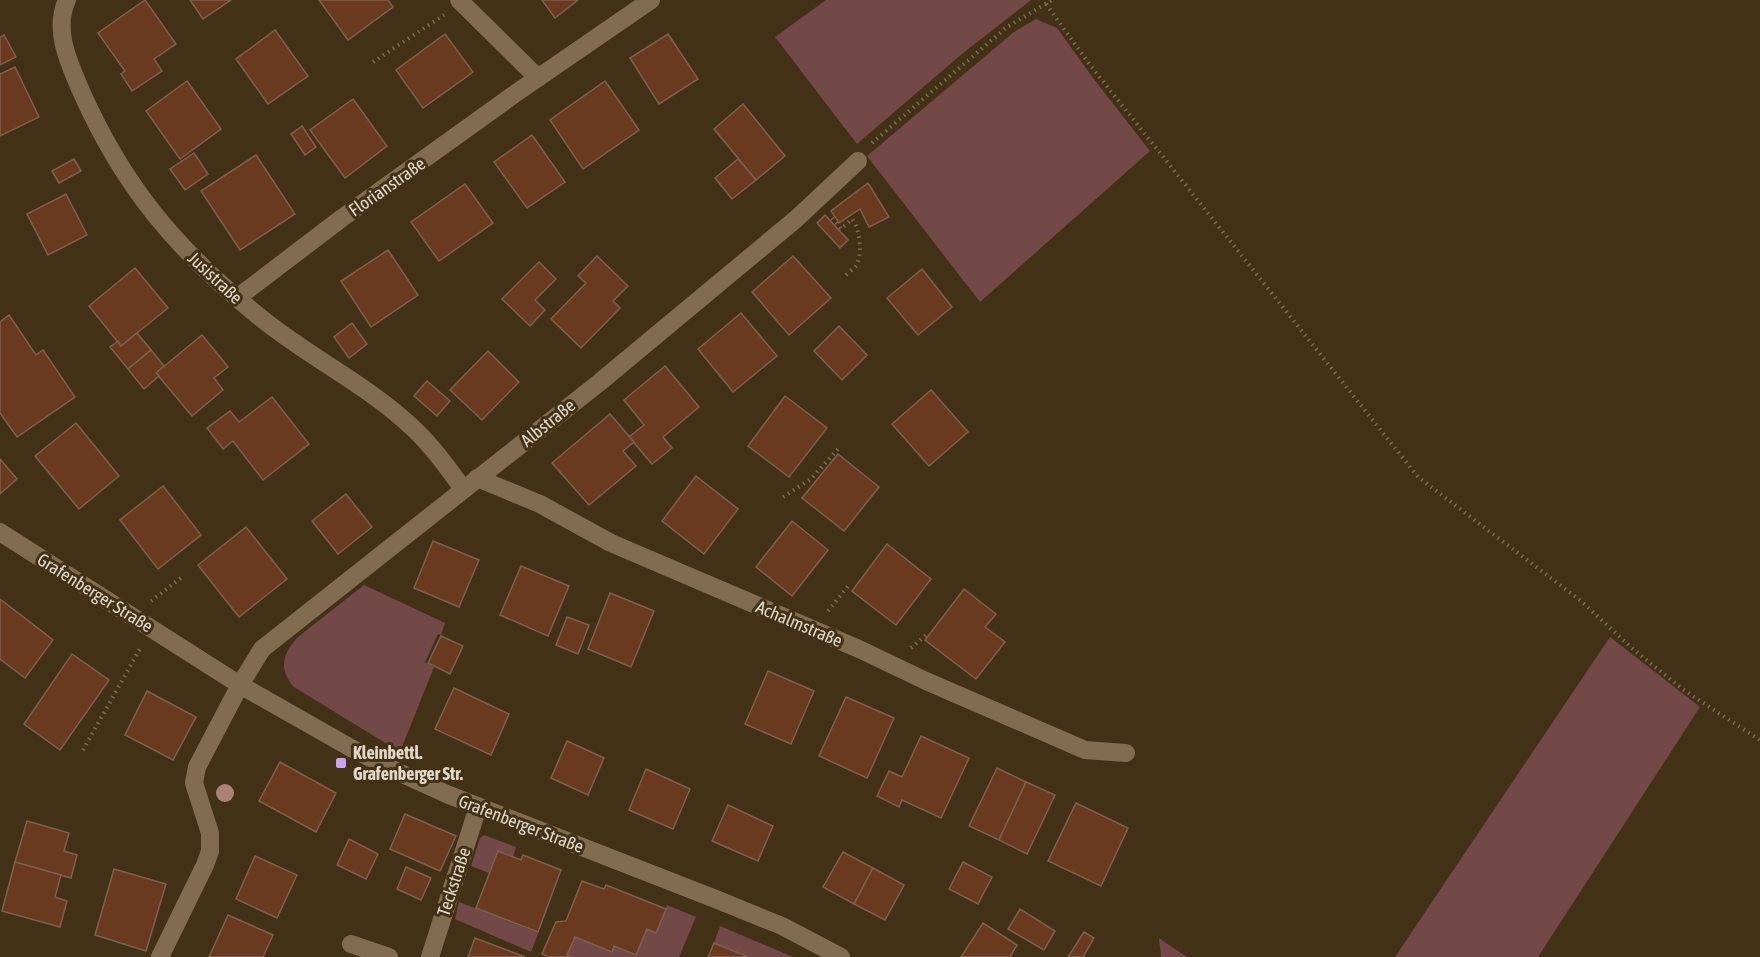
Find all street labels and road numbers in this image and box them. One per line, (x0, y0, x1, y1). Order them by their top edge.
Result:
street label: Florianstraße (345, 153, 429, 221)
street label: Jusistraße (184, 247, 247, 308)
street label: Albstraße (516, 394, 579, 451)
street label: Grafenberger Straße (34, 549, 157, 637)
street label: Achalmstraße (753, 596, 846, 651)
street label: Grafenberger Straße (456, 790, 587, 857)
street label: Teckstraße (433, 845, 474, 919)

